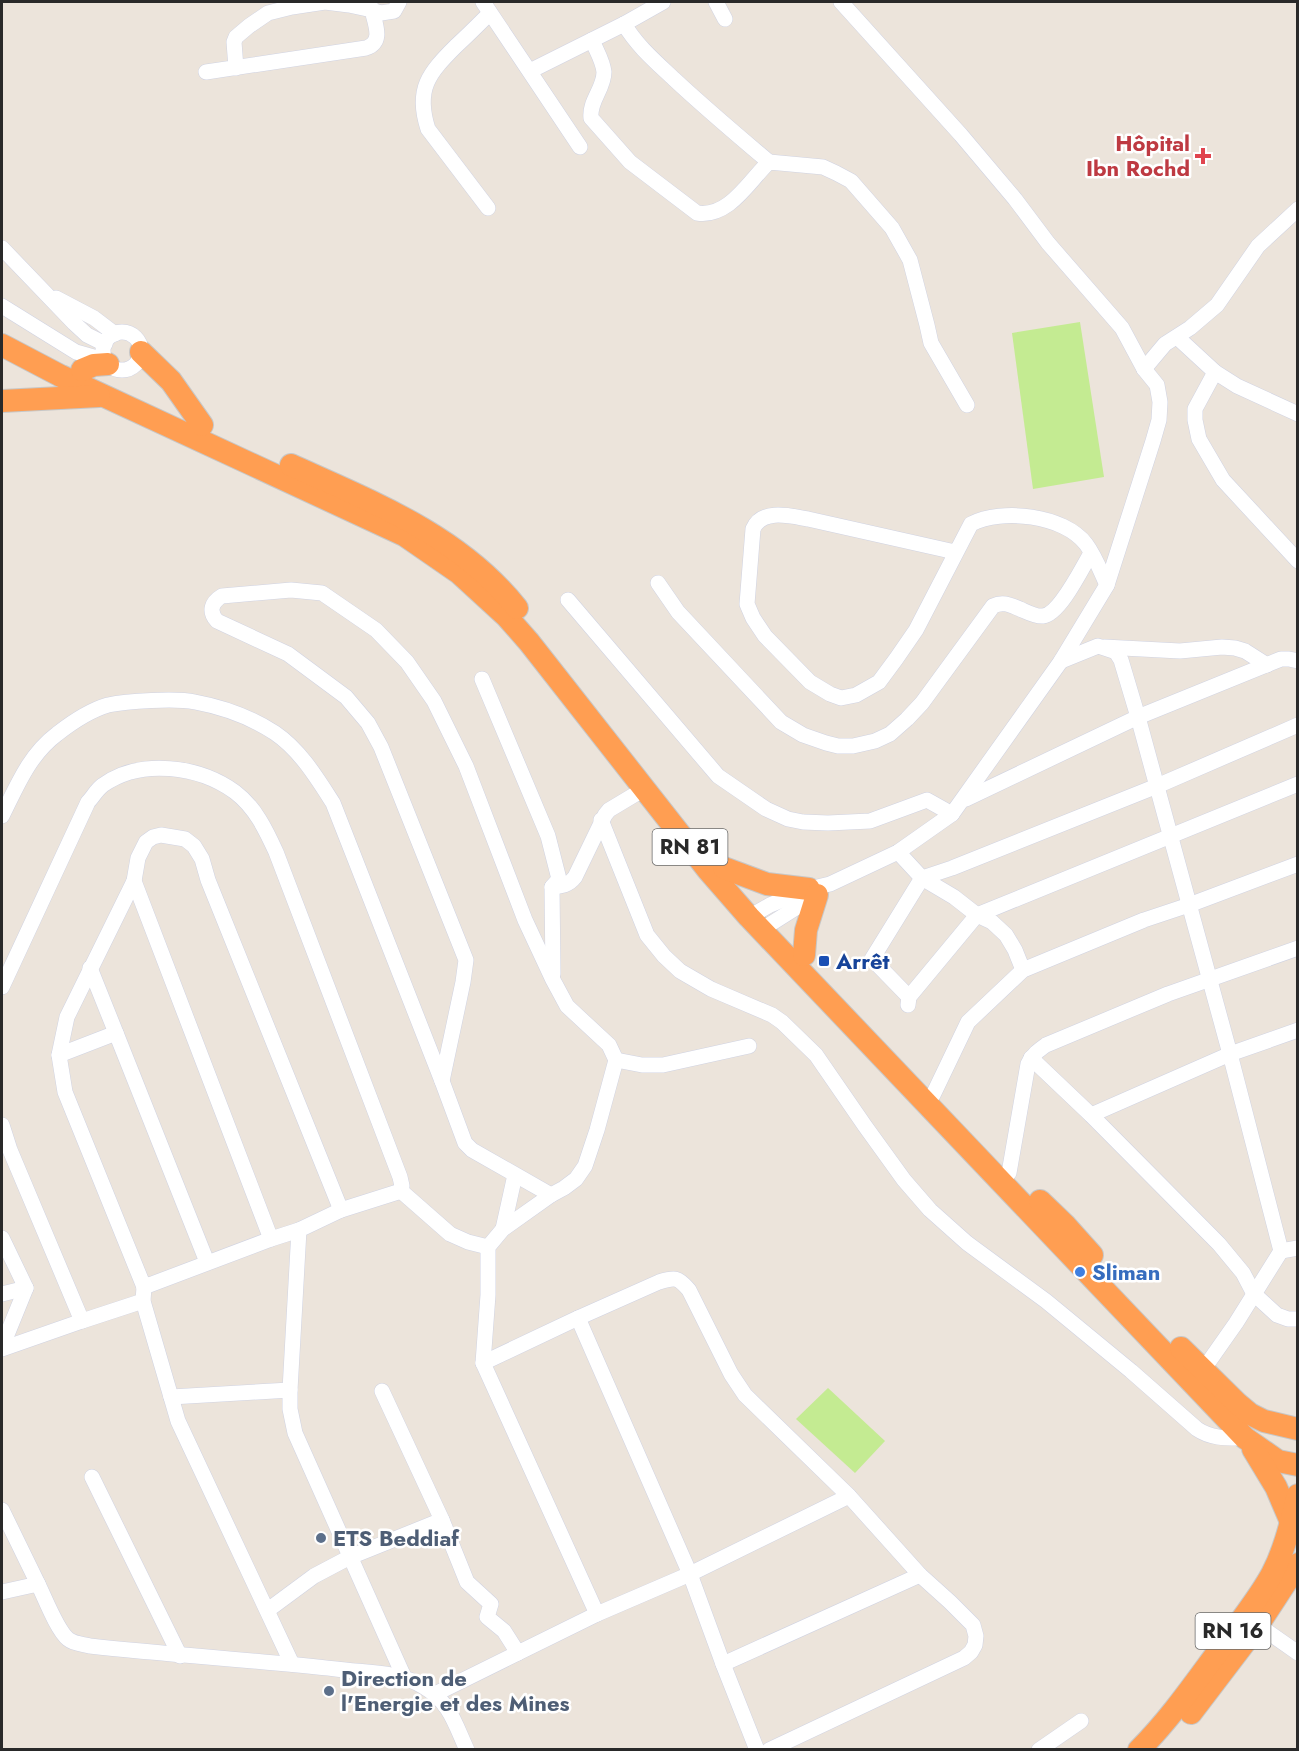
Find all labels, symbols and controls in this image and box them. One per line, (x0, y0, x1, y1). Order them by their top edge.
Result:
place label: Hôpital Ibn Rochd (1086, 127, 1190, 184)
marker: Hôpital Ibn Rochd (1194, 147, 1212, 165)
road number: RN 81 (652, 829, 728, 865)
place label: Arrêt (835, 945, 890, 977)
marker: Arrêt (817, 954, 831, 968)
place label: Sliman (1092, 1256, 1160, 1288)
marker: Sliman (1073, 1265, 1087, 1279)
place label: ETS Beddiaf (333, 1522, 460, 1554)
marker: ETS Beddiaf (314, 1531, 328, 1545)
road number: RN 16 (1196, 1613, 1270, 1649)
place label: Direction de l'Energie et des Mines (341, 1662, 570, 1719)
marker: Direction de l'Energie et des Mines (322, 1684, 336, 1698)

